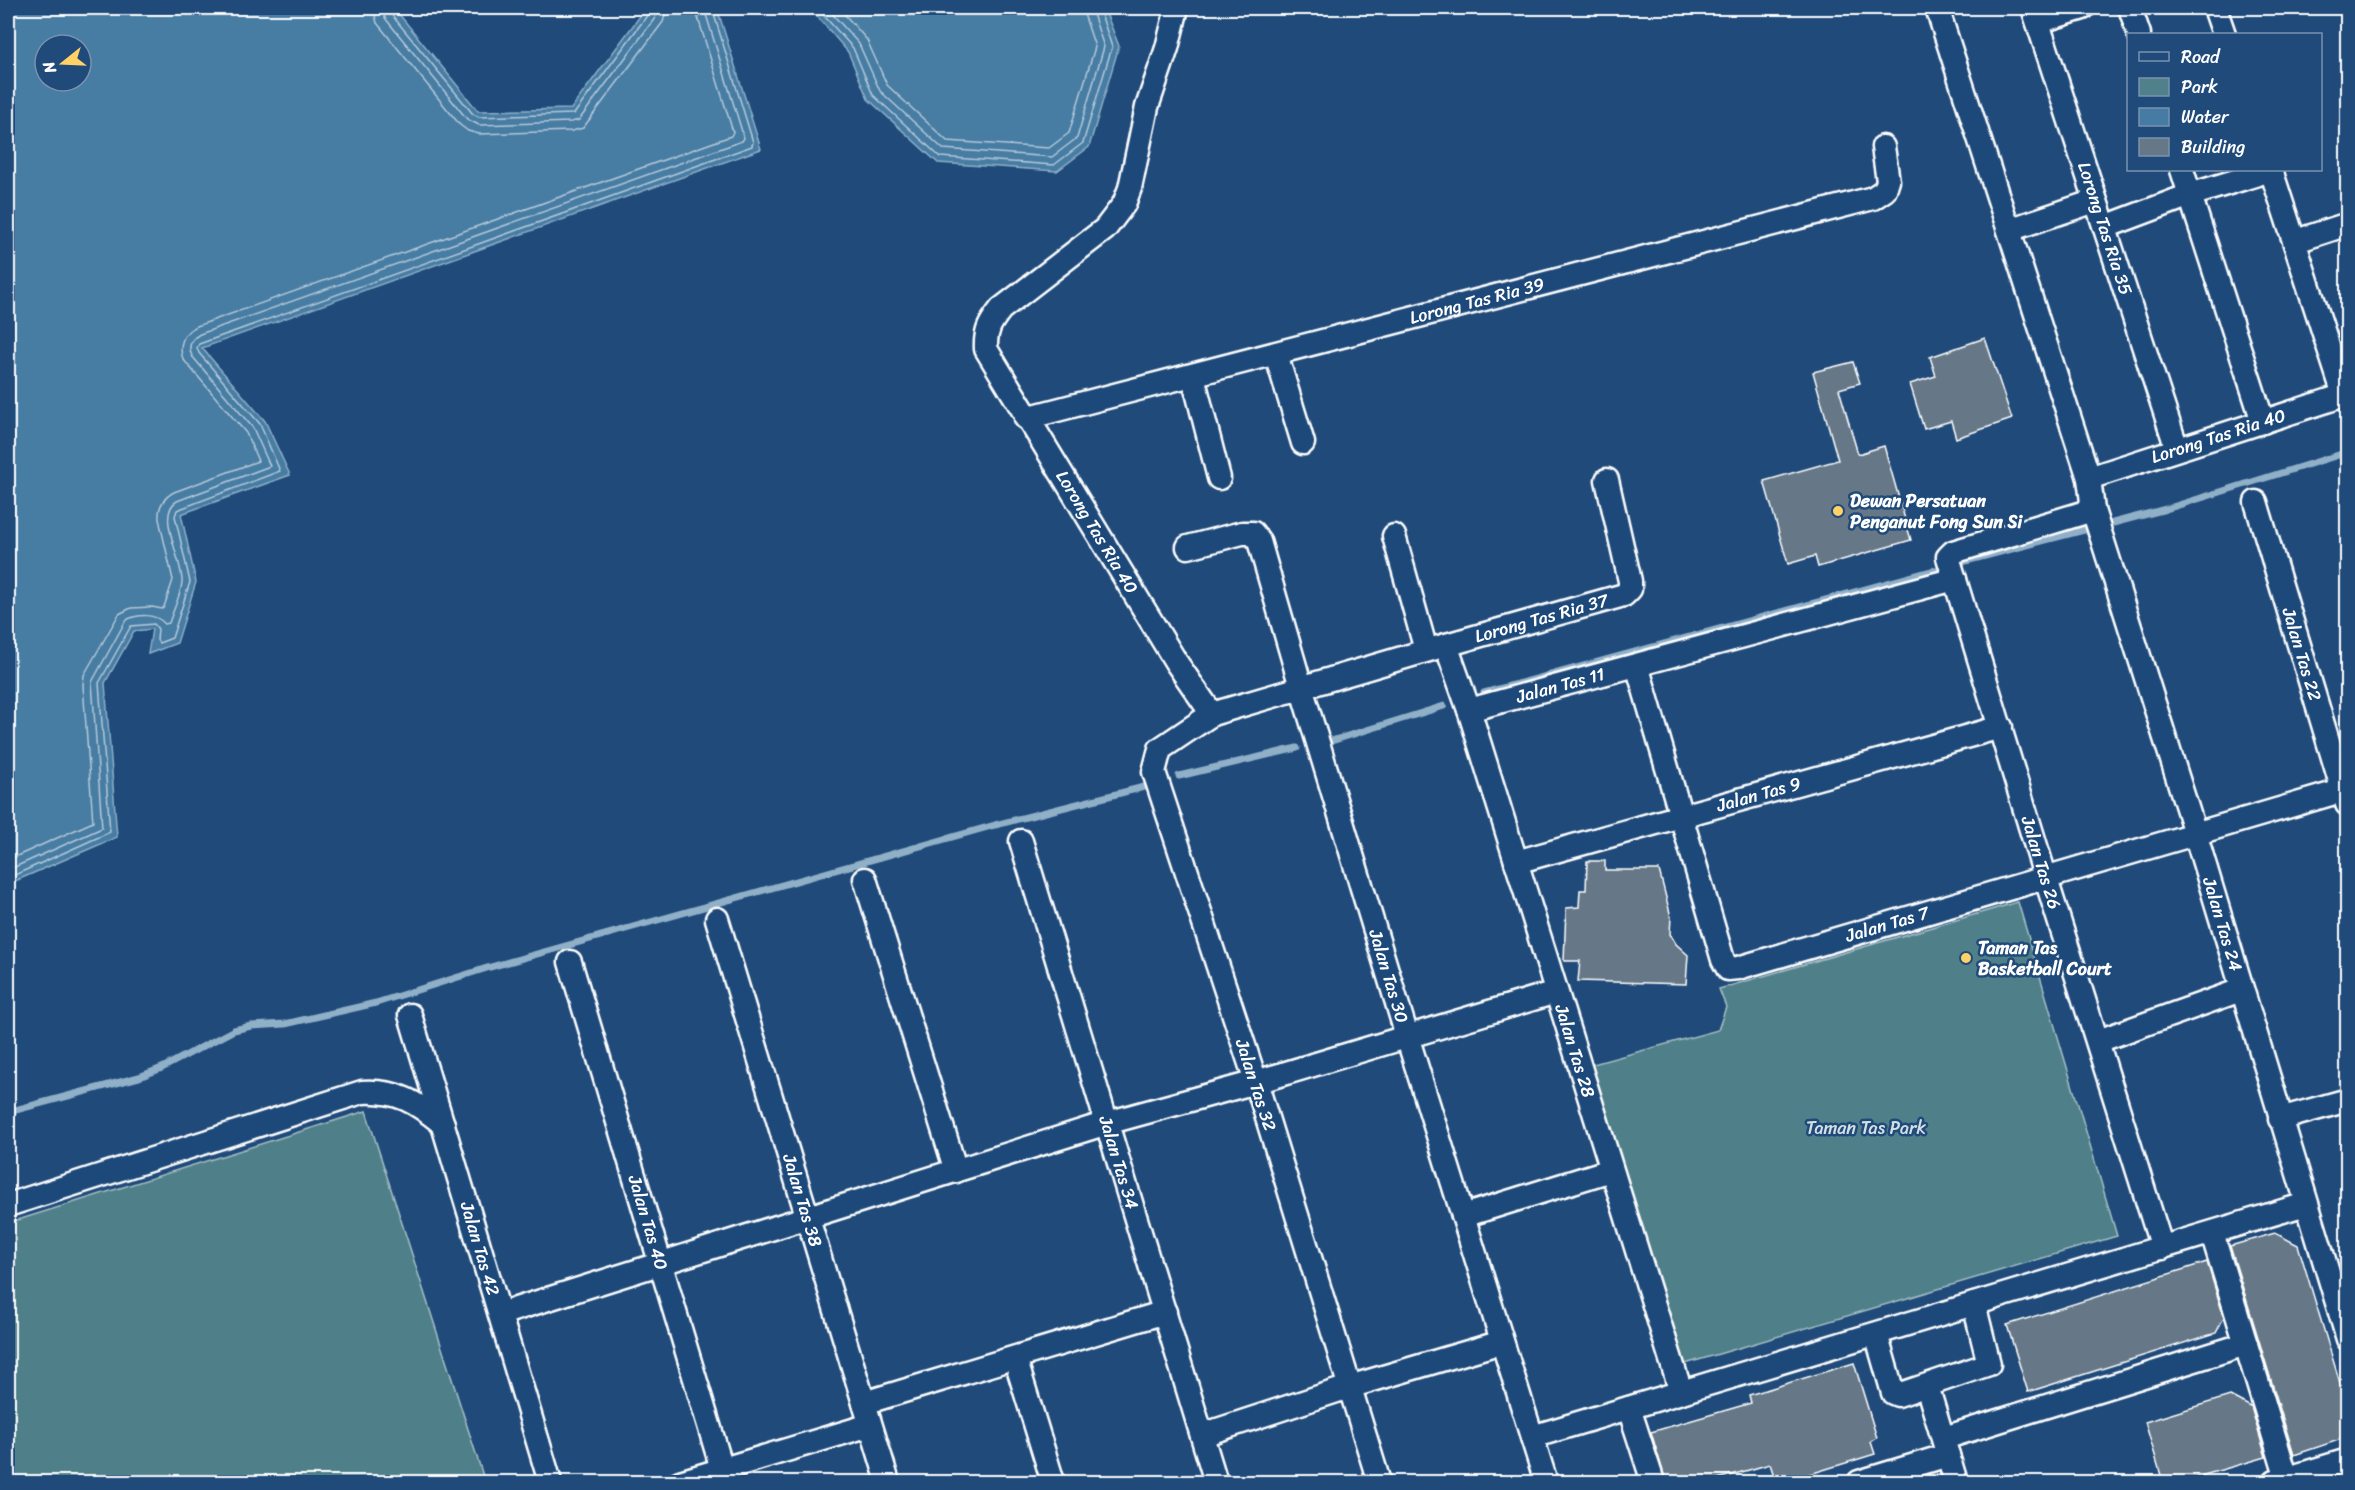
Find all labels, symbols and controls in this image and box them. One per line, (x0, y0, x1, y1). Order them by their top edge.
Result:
north arrow (33, 33, 93, 93)
legend (2127, 33, 2322, 171)
text: Road (2181, 41, 2221, 73)
text: N (33, 57, 65, 78)
text: Park (2181, 71, 2218, 103)
text: Water (2181, 101, 2230, 133)
text: Building (2181, 131, 2245, 163)
street label: Lorong Tas Ria 35 (2068, 158, 2142, 299)
street label: Lorong Tas Ria 39 (1406, 268, 1548, 334)
street label: Lorong Tas Ria 40 (2147, 399, 2290, 473)
street label: Lorong Tas Ria 40 (1047, 464, 1147, 600)
place label: Dewan Persatuan Penganut Fong Sun Si (1850, 485, 2023, 538)
marker: Dewan Persatuan Penganut Fong Sun Si (1831, 504, 1845, 518)
street label: Lorong Tas Ria 37 (1471, 584, 1614, 652)
street label: Jalan Tas 22 (2272, 603, 2331, 705)
street label: Jalan Tas 11 (1512, 658, 1609, 713)
street label: Jalan Tas 9 (1712, 767, 1805, 822)
street label: Jalan Tas 26 (2011, 811, 2071, 913)
street label: Jalan Tas 24 (2193, 872, 2252, 975)
street label: Jalan Tas 7 (1841, 896, 1934, 952)
street label: Jalan Tas 30 (1359, 925, 1418, 1027)
place label: Taman Tas Basketball Court (1978, 932, 2112, 985)
marker: Taman Tas Basketball Court (1959, 951, 1973, 965)
street label: Jalan Tas 28 (1545, 999, 1605, 1102)
street label: Jalan Tas 32 (1226, 1034, 1286, 1135)
street label: Jalan Tas 34 (1089, 1111, 1148, 1213)
park label: Taman Tas Park (1806, 1112, 1926, 1144)
street label: Jalan Tas 38 (773, 1149, 832, 1251)
street label: Jalan Tas 40 (618, 1170, 678, 1274)
street label: Jalan Tas 42 (451, 1197, 509, 1300)

